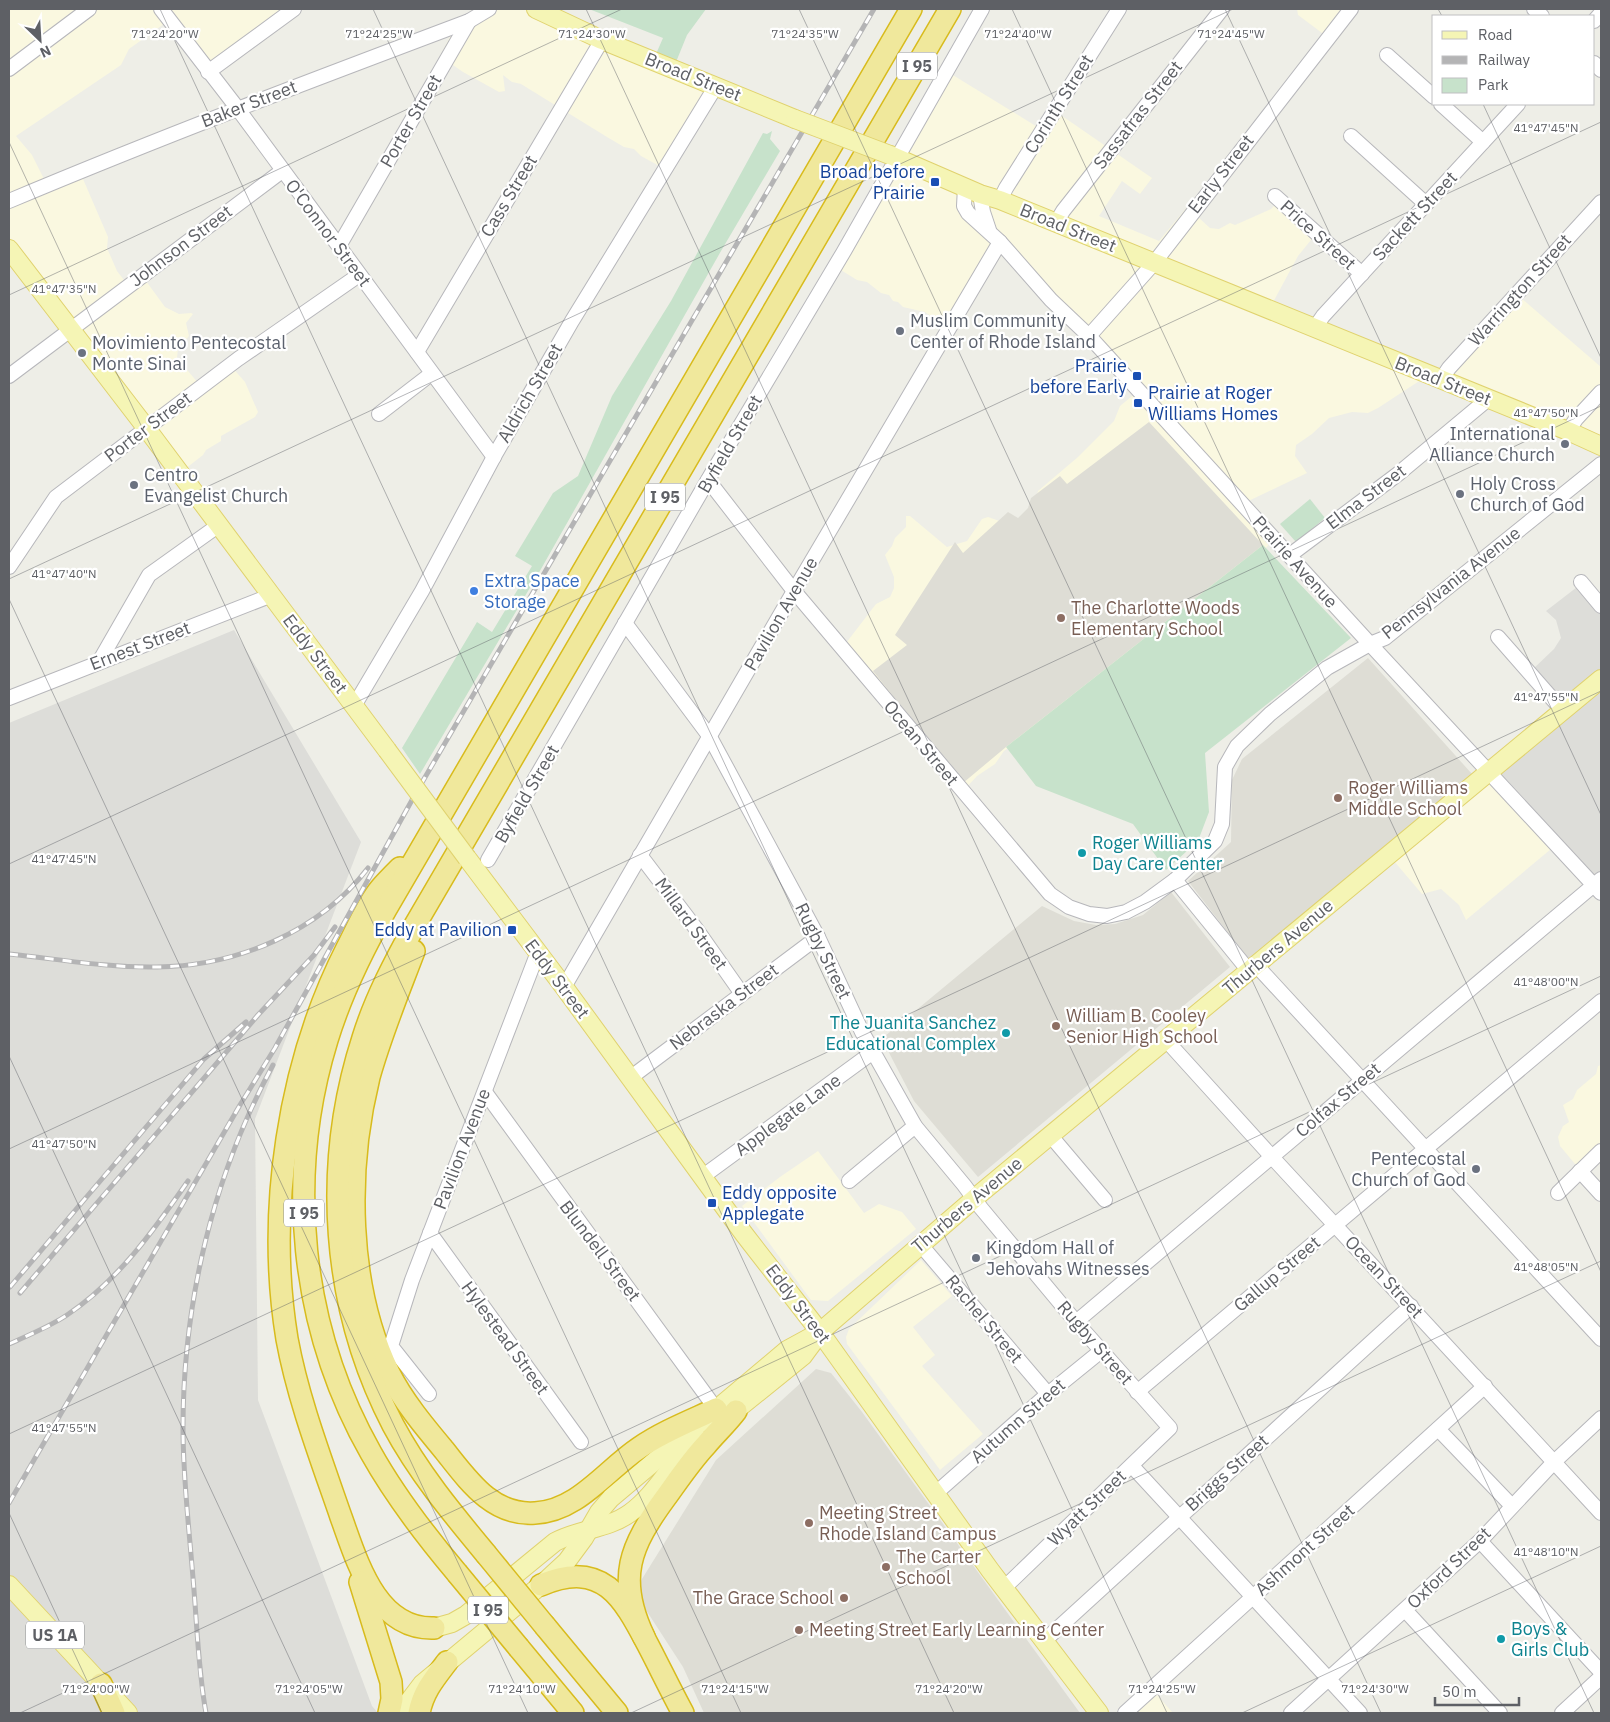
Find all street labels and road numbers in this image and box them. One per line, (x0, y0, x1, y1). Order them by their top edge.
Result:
street label: Broad Street (642, 47, 745, 106)
street label: Corinth Street (1019, 50, 1098, 158)
road number: I 95 (897, 52, 937, 80)
street label: Sassafras Street (1088, 56, 1187, 174)
street label: Porter Street (375, 70, 446, 171)
street label: Baker Street (198, 75, 300, 132)
street label: Early Street (1183, 130, 1259, 218)
street label: Cass Street (475, 150, 542, 241)
street label: Sackett Street (1367, 166, 1462, 265)
street label: O'Connor Street (280, 174, 376, 291)
street label: Price Street (1276, 195, 1361, 275)
street label: Broad Street (1017, 198, 1120, 257)
street label: Johnson Street (125, 200, 236, 292)
street label: Warrington Street (1463, 229, 1576, 351)
street label: Aldrich Street (492, 339, 567, 447)
street label: Broad Street (1392, 351, 1495, 410)
street label: Porter Street (99, 386, 196, 467)
street label: Byfield Street (692, 391, 767, 497)
street label: Elma Street (1321, 459, 1410, 534)
road number: I 95 (645, 484, 685, 511)
street label: Prairie Avenue (1248, 511, 1343, 613)
street label: Pennsylvania Avenue (1377, 521, 1525, 644)
street label: Pavilion Avenue (739, 553, 822, 675)
street label: Eddy Street (278, 609, 353, 698)
street label: Ernest Street (86, 616, 193, 675)
street label: Ocean Street (879, 695, 964, 790)
street label: Byfield Street (489, 741, 564, 847)
street label: Millard Street (650, 873, 733, 975)
street label: Thurbers Avenue (1218, 894, 1338, 1000)
street label: Rugby Street (790, 899, 857, 1003)
street label: Eddy Street (520, 934, 595, 1023)
street label: Nebraska Street (665, 958, 783, 1055)
street label: Colfax Street (1290, 1057, 1385, 1142)
street label: Applegate Lane (730, 1068, 845, 1161)
street label: Pavilion Avenue (428, 1085, 495, 1213)
street label: Thurbers Avenue (907, 1152, 1027, 1258)
street label: Blundell Street (555, 1196, 646, 1306)
road number: I 95 (284, 1200, 324, 1226)
street label: Ocean Street (1340, 1230, 1429, 1323)
street label: Gallup Street (1229, 1231, 1325, 1317)
street label: Eddy Street (761, 1259, 836, 1348)
street label: Rachel Street (941, 1270, 1028, 1368)
street label: Hylestead Street (456, 1276, 554, 1399)
street label: Rugby Street (1053, 1296, 1138, 1390)
street label: Autumn Street (966, 1373, 1070, 1468)
street label: Briggs Street (1180, 1429, 1273, 1516)
street label: Wyatt Street (1043, 1464, 1131, 1551)
street label: Ashmont Street (1250, 1499, 1359, 1600)
street label: Oxford Street (1402, 1522, 1496, 1614)
road number: I 95 (468, 1596, 508, 1624)
road number: US 1A (26, 1622, 84, 1648)

